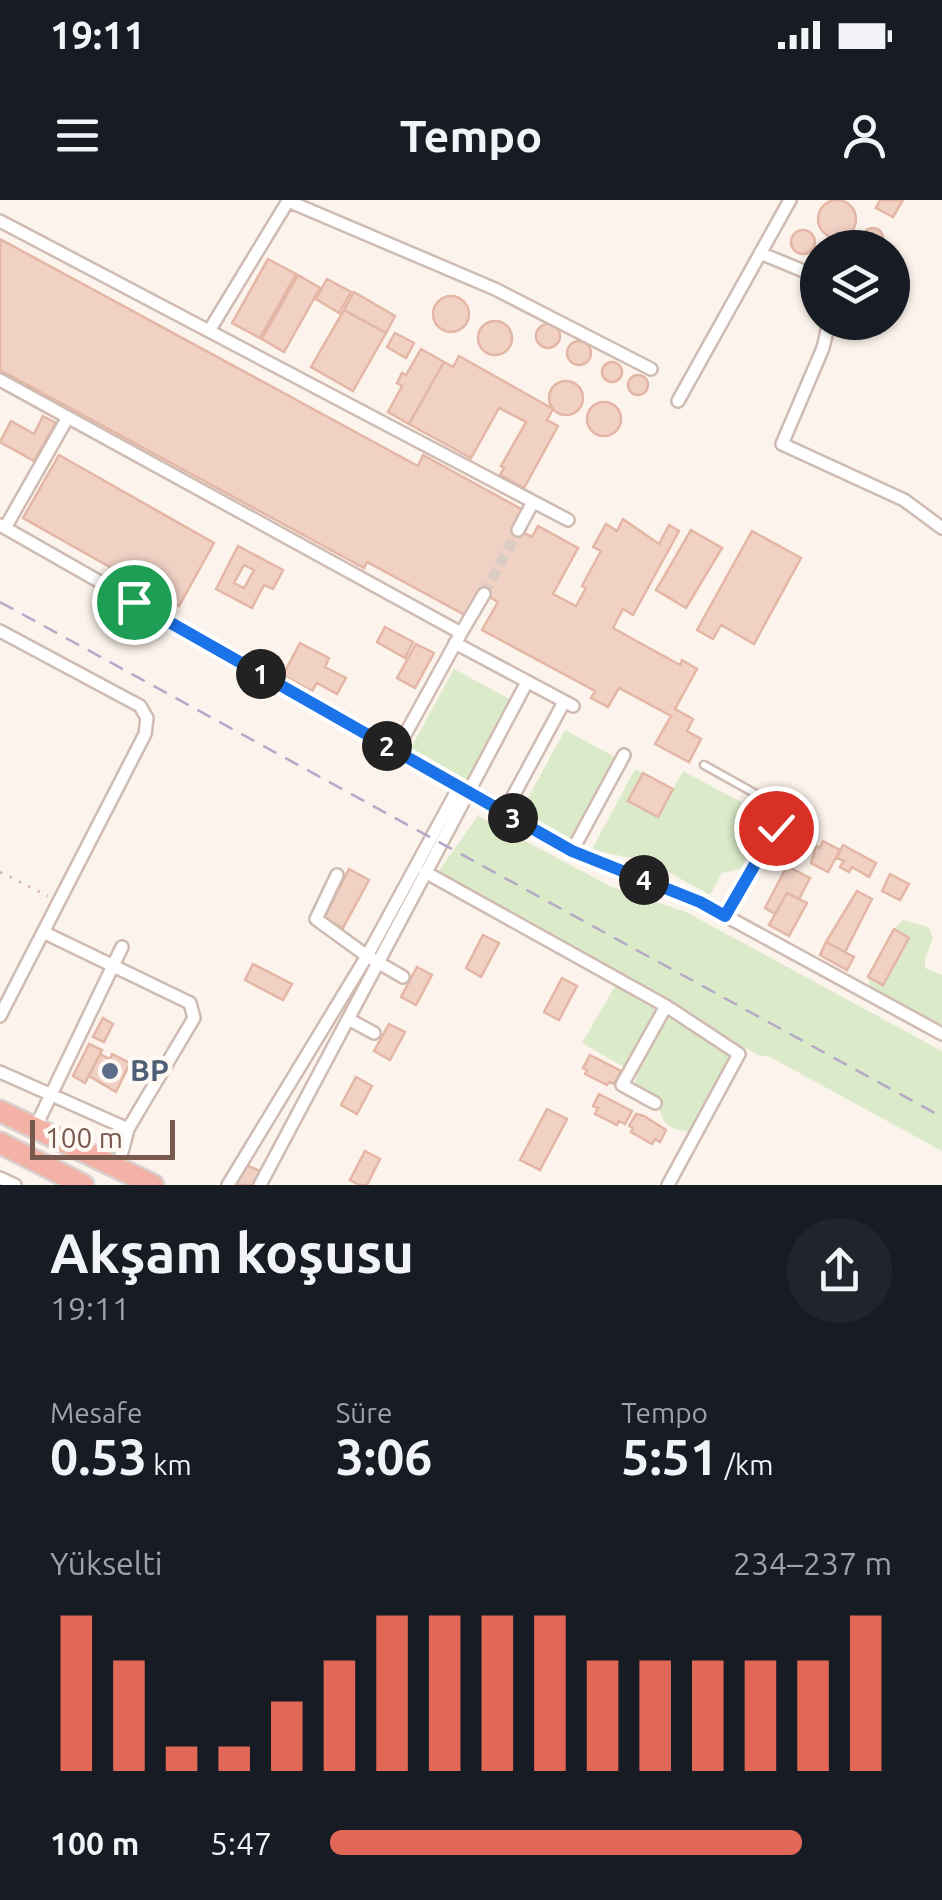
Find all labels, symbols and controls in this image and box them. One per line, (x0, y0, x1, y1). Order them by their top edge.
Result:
text: 19:11 (50, 14, 145, 56)
icon: menu (50, 108, 105, 163)
icon: person (837, 108, 892, 163)
text: Tempo (400, 110, 542, 161)
map controls (800, 230, 910, 340)
button: layers (800, 230, 910, 340)
pin (92, 560, 177, 645)
icon: arrive (107, 575, 162, 630)
pin: 1 (236, 649, 286, 699)
text: 1 (253, 658, 269, 689)
pin: 2 (362, 721, 412, 771)
text: 2 (379, 730, 395, 761)
pin (734, 786, 819, 871)
pin: 3 (488, 793, 538, 843)
icon: check (749, 801, 804, 856)
text: 3 (505, 802, 521, 833)
pin: 4 (619, 855, 669, 905)
text: 4 (636, 864, 652, 895)
place label: BP (130, 1053, 169, 1087)
marker: BP (99, 1060, 121, 1082)
scale bar (30, 1115, 175, 1160)
text: 100 m (45, 1122, 123, 1153)
button: share (787, 1218, 892, 1323)
text: Akşam koşusu (50, 1222, 414, 1283)
text: 19:11 (50, 1290, 130, 1326)
text: Mesafe (50, 1397, 142, 1428)
text: Süre (336, 1397, 392, 1428)
text: Tempo (621, 1397, 708, 1428)
text: 0.53 (50, 1428, 147, 1484)
text: 3:06 (336, 1428, 433, 1484)
text: 5:51 (621, 1428, 718, 1484)
text: km (147, 1449, 192, 1480)
text: /km (718, 1449, 773, 1480)
text: Yükselti (50, 1545, 162, 1581)
text: 234–237 m (733, 1545, 892, 1581)
text: 100 m (50, 1825, 139, 1861)
text: 5:47 (210, 1825, 272, 1861)

